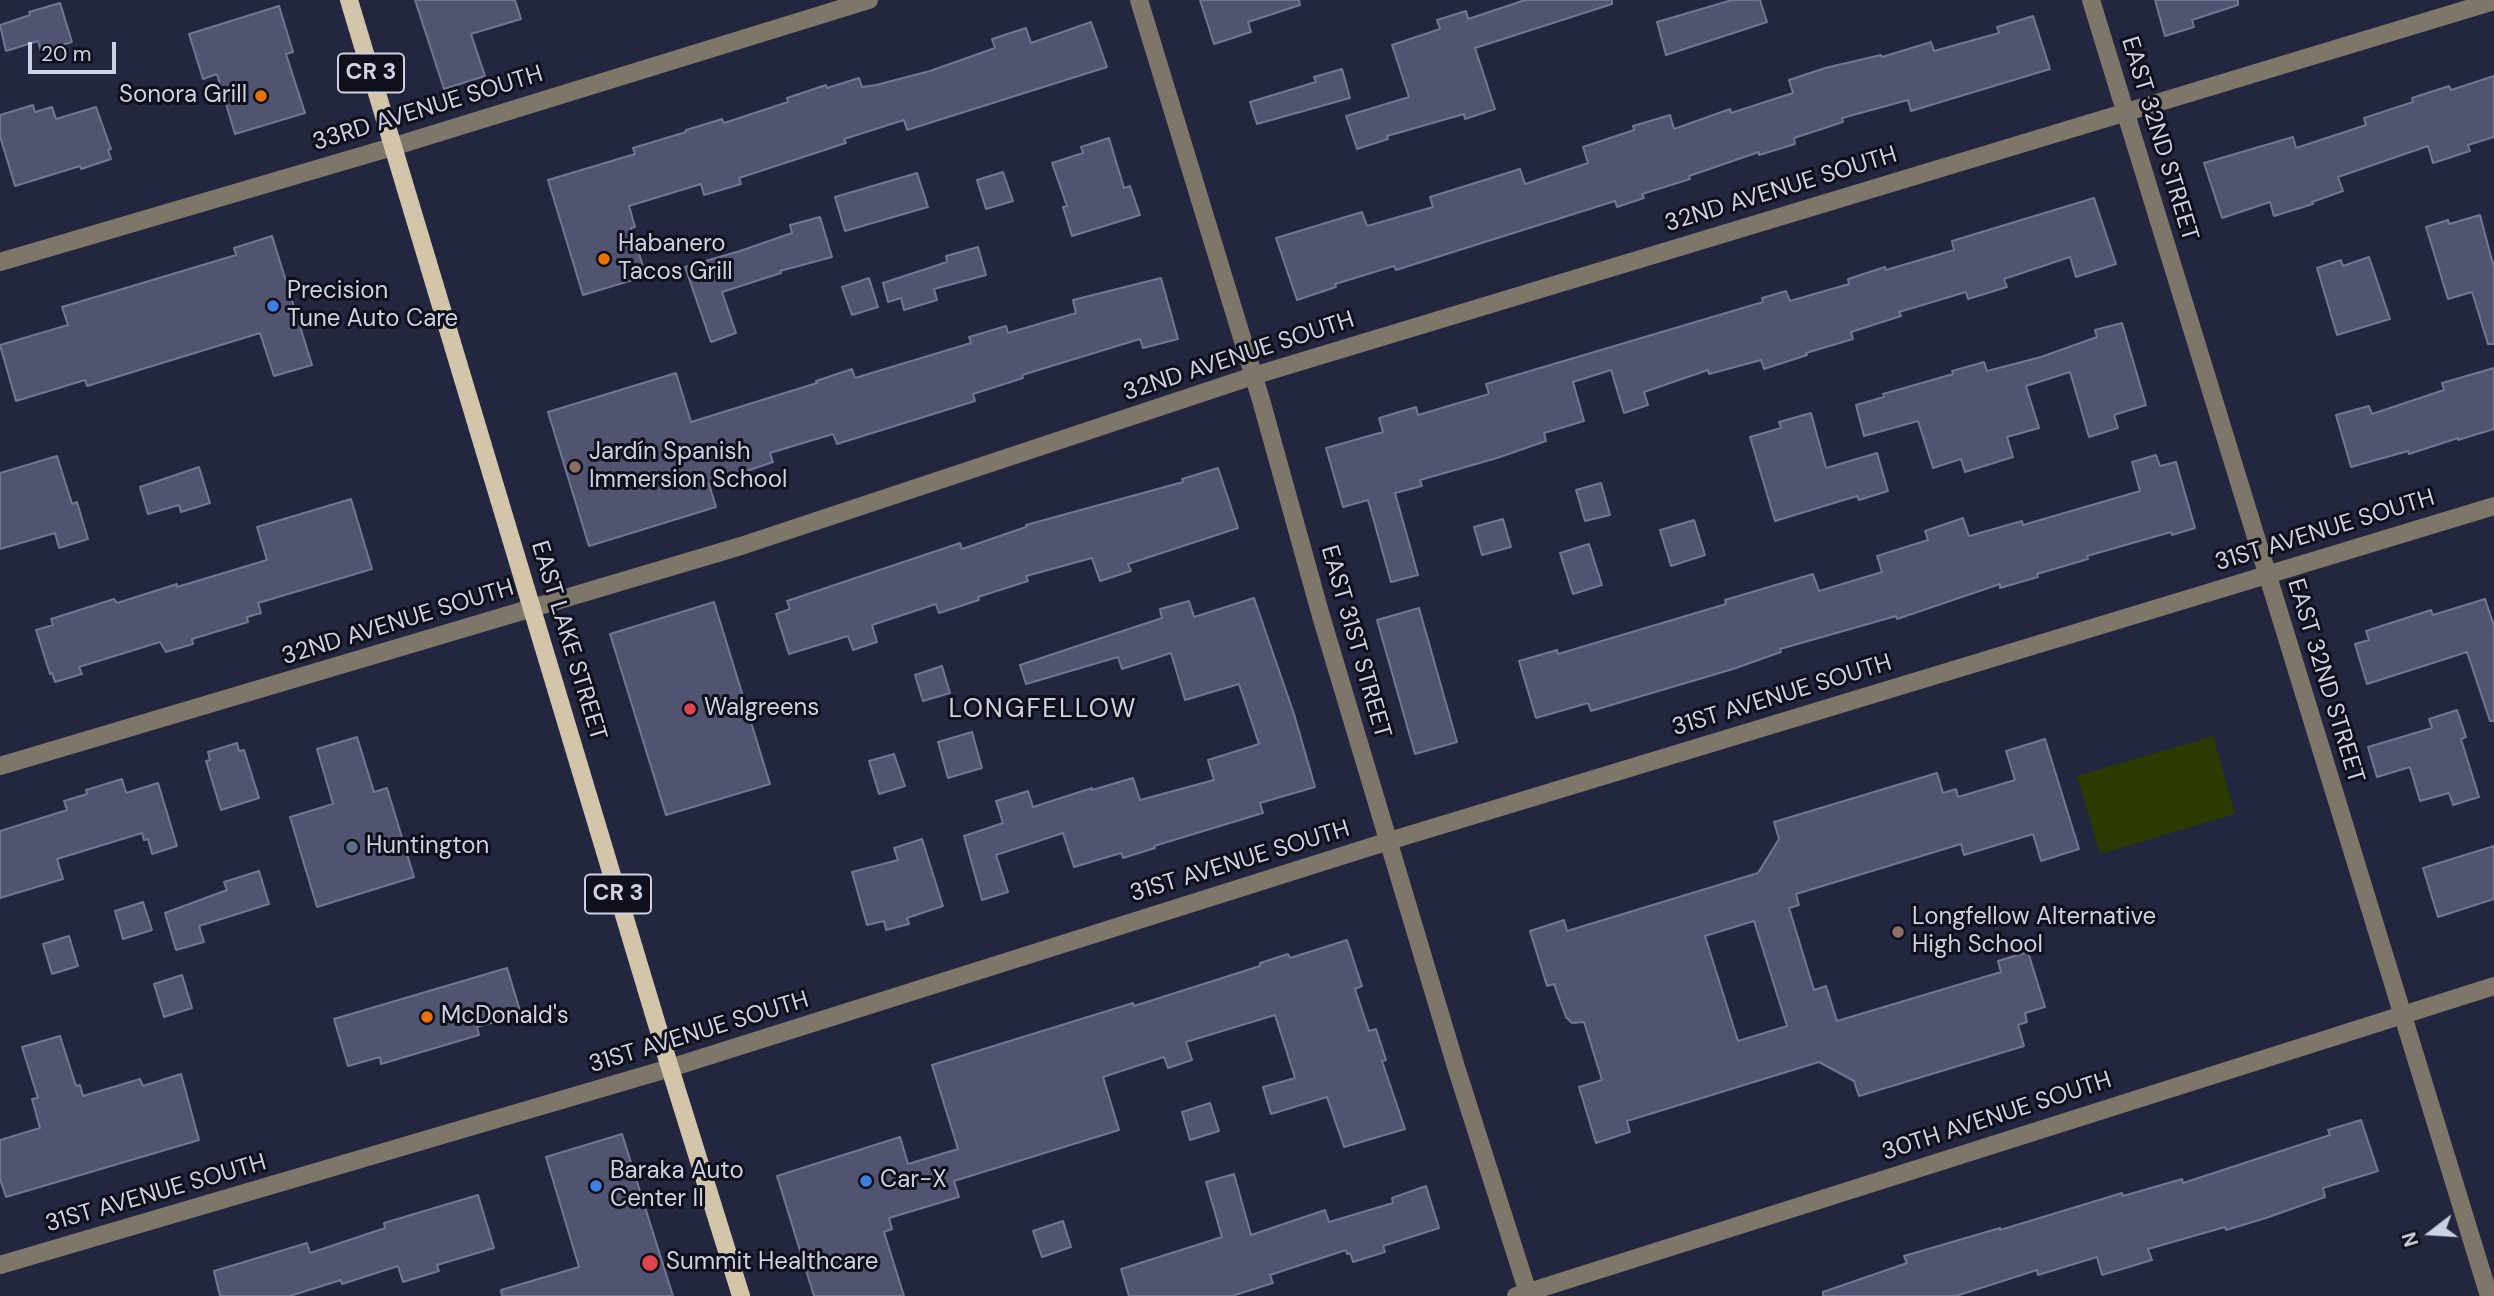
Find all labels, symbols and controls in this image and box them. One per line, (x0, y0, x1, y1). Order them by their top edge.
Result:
scale bar (32, 28, 119, 72)
street label: EAST 32ND STREET (2114, 33, 2204, 245)
text: 20 m (41, 40, 92, 68)
road number: CR 3 (338, 54, 404, 92)
street label: 33RD AVENUE SOUTH (310, 60, 546, 158)
place label: Sonora Grill (119, 82, 247, 110)
marker: Sonora Grill (253, 88, 269, 104)
street label: 32ND AVENUE SOUTH (1662, 141, 1900, 239)
place label: Habanero Tacos Grill (618, 231, 733, 287)
marker: Habanero Tacos Grill (596, 251, 612, 267)
place label: Precision Tune Auto Care (287, 278, 458, 334)
marker: Precision Tune Auto Care (265, 298, 281, 314)
street label: 32ND AVENUE SOUTH (1120, 306, 1358, 408)
place label: Jardín Spanish Immersion School (589, 439, 787, 495)
marker: Jardín Spanish Immersion School (567, 459, 583, 475)
street label: 31ST AVENUE SOUTH (2212, 484, 2438, 578)
street label: EAST LAKE STREET (524, 538, 612, 744)
street label: EAST 31ST STREET (1314, 542, 1396, 742)
street label: 32ND AVENUE SOUTH (279, 574, 517, 672)
street label: EAST 32ND STREET (2280, 575, 2370, 787)
street label: 31ST AVENUE SOUTH (1669, 649, 1895, 743)
district label: LONGFELLOW (950, 694, 1136, 726)
place label: Walgreens (704, 695, 819, 723)
marker: Walgreens (682, 701, 698, 717)
street label: 31ST AVENUE SOUTH (1127, 815, 1353, 909)
place label: Huntington (366, 833, 489, 861)
marker: Huntington (344, 839, 360, 855)
road number: CR 3 (585, 874, 651, 914)
place label: Longfellow Alternative High School (1912, 904, 2156, 960)
marker: Longfellow Alternative High School (1890, 924, 1906, 940)
street label: 31ST AVENUE SOUTH (586, 986, 812, 1080)
place label: McDonald's (441, 1003, 569, 1031)
marker: McDonald's (419, 1009, 435, 1025)
street label: 30TH AVENUE SOUTH (1879, 1066, 2115, 1168)
street label: 31ST AVENUE SOUTH (42, 1149, 270, 1239)
place label: Baraka Auto Center II (610, 1158, 744, 1214)
place label: Car-X (880, 1167, 947, 1195)
marker: Car-X (858, 1173, 874, 1189)
marker: Baraka Auto Center II (588, 1178, 604, 1194)
north arrow (2396, 1198, 2466, 1268)
text: N (2396, 1229, 2424, 1250)
place label: Summit Healthcare (666, 1249, 878, 1277)
marker: Summit Healthcare (640, 1253, 660, 1273)

